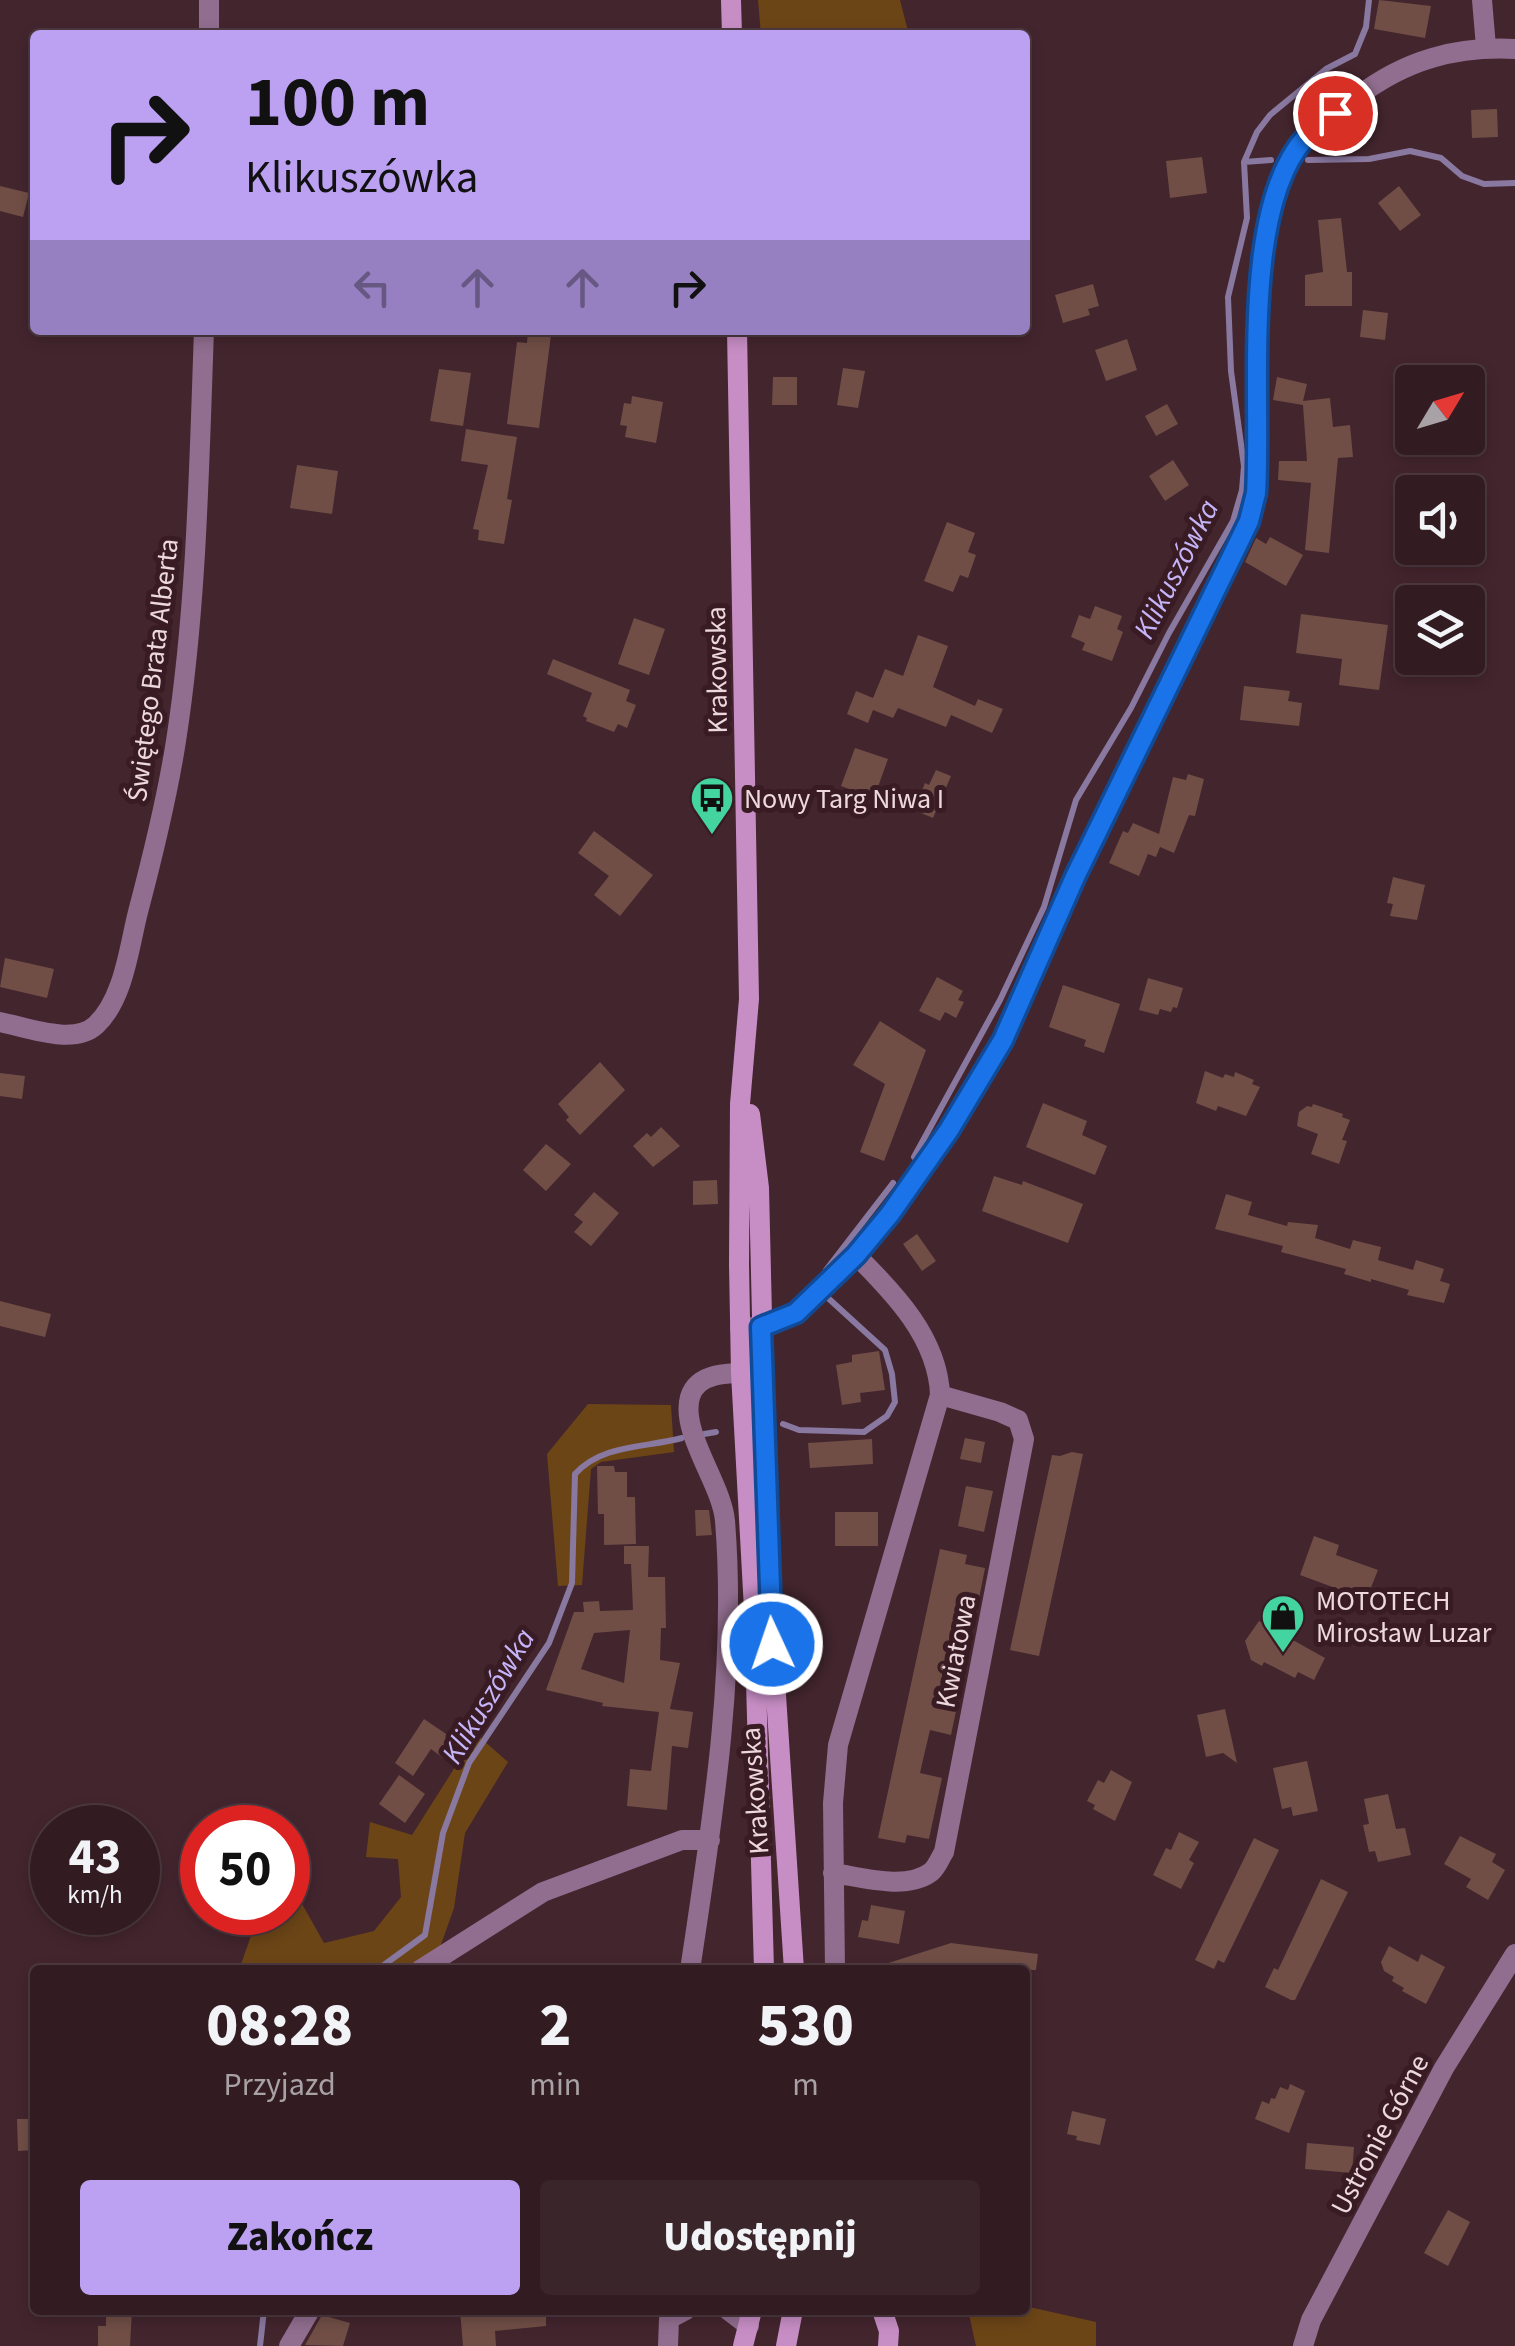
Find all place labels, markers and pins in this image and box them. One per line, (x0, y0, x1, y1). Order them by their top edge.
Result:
pin (1293, 71, 1378, 156)
bus stop icon: Nowy Targ Niwa I (689, 775, 735, 836)
place label: Nowy Targ Niwa I (744, 779, 944, 819)
place label: MOTOTECH Mirosław Luzar (1316, 1581, 1492, 1653)
shop icon: MOTOTECH Mirosław Luzar (1260, 1593, 1306, 1654)

